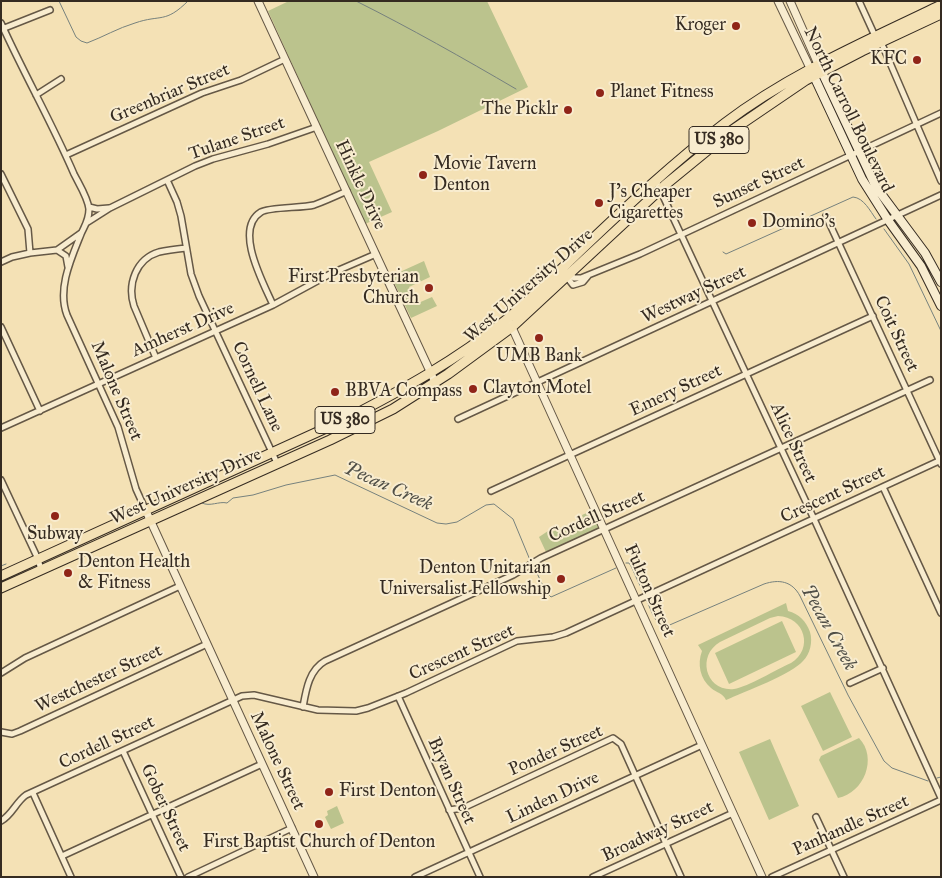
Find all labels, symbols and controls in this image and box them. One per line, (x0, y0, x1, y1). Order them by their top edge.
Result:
place label: Kroger (675, 15, 726, 37)
marker: Kroger (730, 20, 742, 32)
street label: North Carroll Boulevard (798, 23, 898, 197)
place label: KFC (870, 49, 907, 71)
marker: KFC (911, 54, 923, 66)
street label: Greenbriar Street (107, 59, 233, 129)
place label: Planet Fitness (610, 82, 714, 104)
marker: Planet Fitness (594, 87, 606, 99)
place label: The Picklr (482, 99, 558, 121)
marker: The Picklr (562, 104, 574, 116)
street label: Tulane Street (186, 113, 288, 165)
road number: US 380 (689, 126, 749, 154)
street label: Hinkle Drive (330, 137, 390, 233)
street label: Sunset Street (710, 152, 808, 214)
place label: Movie Tavern Denton (433, 154, 536, 196)
marker: Movie Tavern Denton (417, 169, 429, 181)
place label: J's Cheaper Cigarettes (609, 182, 692, 224)
marker: J's Cheaper Cigarettes (593, 197, 605, 209)
place label: Domino's (762, 212, 835, 234)
marker: Domino's (746, 217, 758, 229)
street label: West University Drive (460, 224, 598, 348)
street label: Westway Street (638, 261, 750, 329)
place label: First Presbyterian Church (288, 267, 419, 310)
marker: First Presbyterian Church (423, 282, 435, 294)
street label: Coit Street (869, 293, 923, 375)
street label: Amherst Drive (128, 298, 238, 362)
marker: UMB Bank (533, 332, 545, 344)
street label: Malone Street (85, 338, 147, 444)
street label: Cornell Lane (227, 338, 287, 436)
place label: UMB Bank (496, 346, 582, 368)
street label: Emery Street (626, 360, 726, 422)
place label: Clayton Motel (483, 378, 591, 400)
place label: BBVA Compass (345, 381, 462, 403)
marker: Clayton Motel (467, 383, 479, 395)
marker: BBVA Compass (329, 386, 341, 398)
street label: Alice Street (765, 400, 821, 486)
road number: US 380 (315, 406, 375, 434)
street label: West University Drive (107, 444, 265, 530)
water label: Pecan Creek (340, 457, 436, 517)
street label: Crescent Street (777, 461, 889, 529)
street label: Cordell Street (546, 486, 648, 548)
marker: Subway (49, 510, 61, 522)
place label: Subway (27, 524, 83, 546)
street label: Fulton Street (619, 541, 679, 641)
place label: Denton Health & Fitness (78, 552, 190, 594)
place label: Denton Unitarian Universalist Fellowship (379, 558, 551, 600)
marker: Denton Health & Fitness (62, 567, 74, 579)
marker: Denton Unitarian Universalist Fellowship (555, 573, 567, 585)
water label: Pecan Creek (795, 581, 861, 675)
street label: Crescent Street (406, 620, 518, 686)
street label: Westchester Street (32, 640, 166, 718)
street label: Malone Street (245, 708, 309, 814)
street label: Cordell Street (56, 711, 158, 775)
street label: Ponder Street (506, 721, 606, 781)
street label: Bryan Street (422, 734, 480, 828)
street label: Gober Street (135, 761, 195, 855)
street label: Linden Drive (503, 767, 603, 829)
place label: First Denton (339, 781, 436, 803)
marker: First Denton (323, 786, 335, 798)
street label: Panhandle Street (790, 791, 912, 861)
street label: Broadway Street (599, 797, 717, 867)
marker: First Baptist Church of Denton (313, 818, 325, 830)
place label: First Baptist Church of Denton (203, 832, 435, 854)

